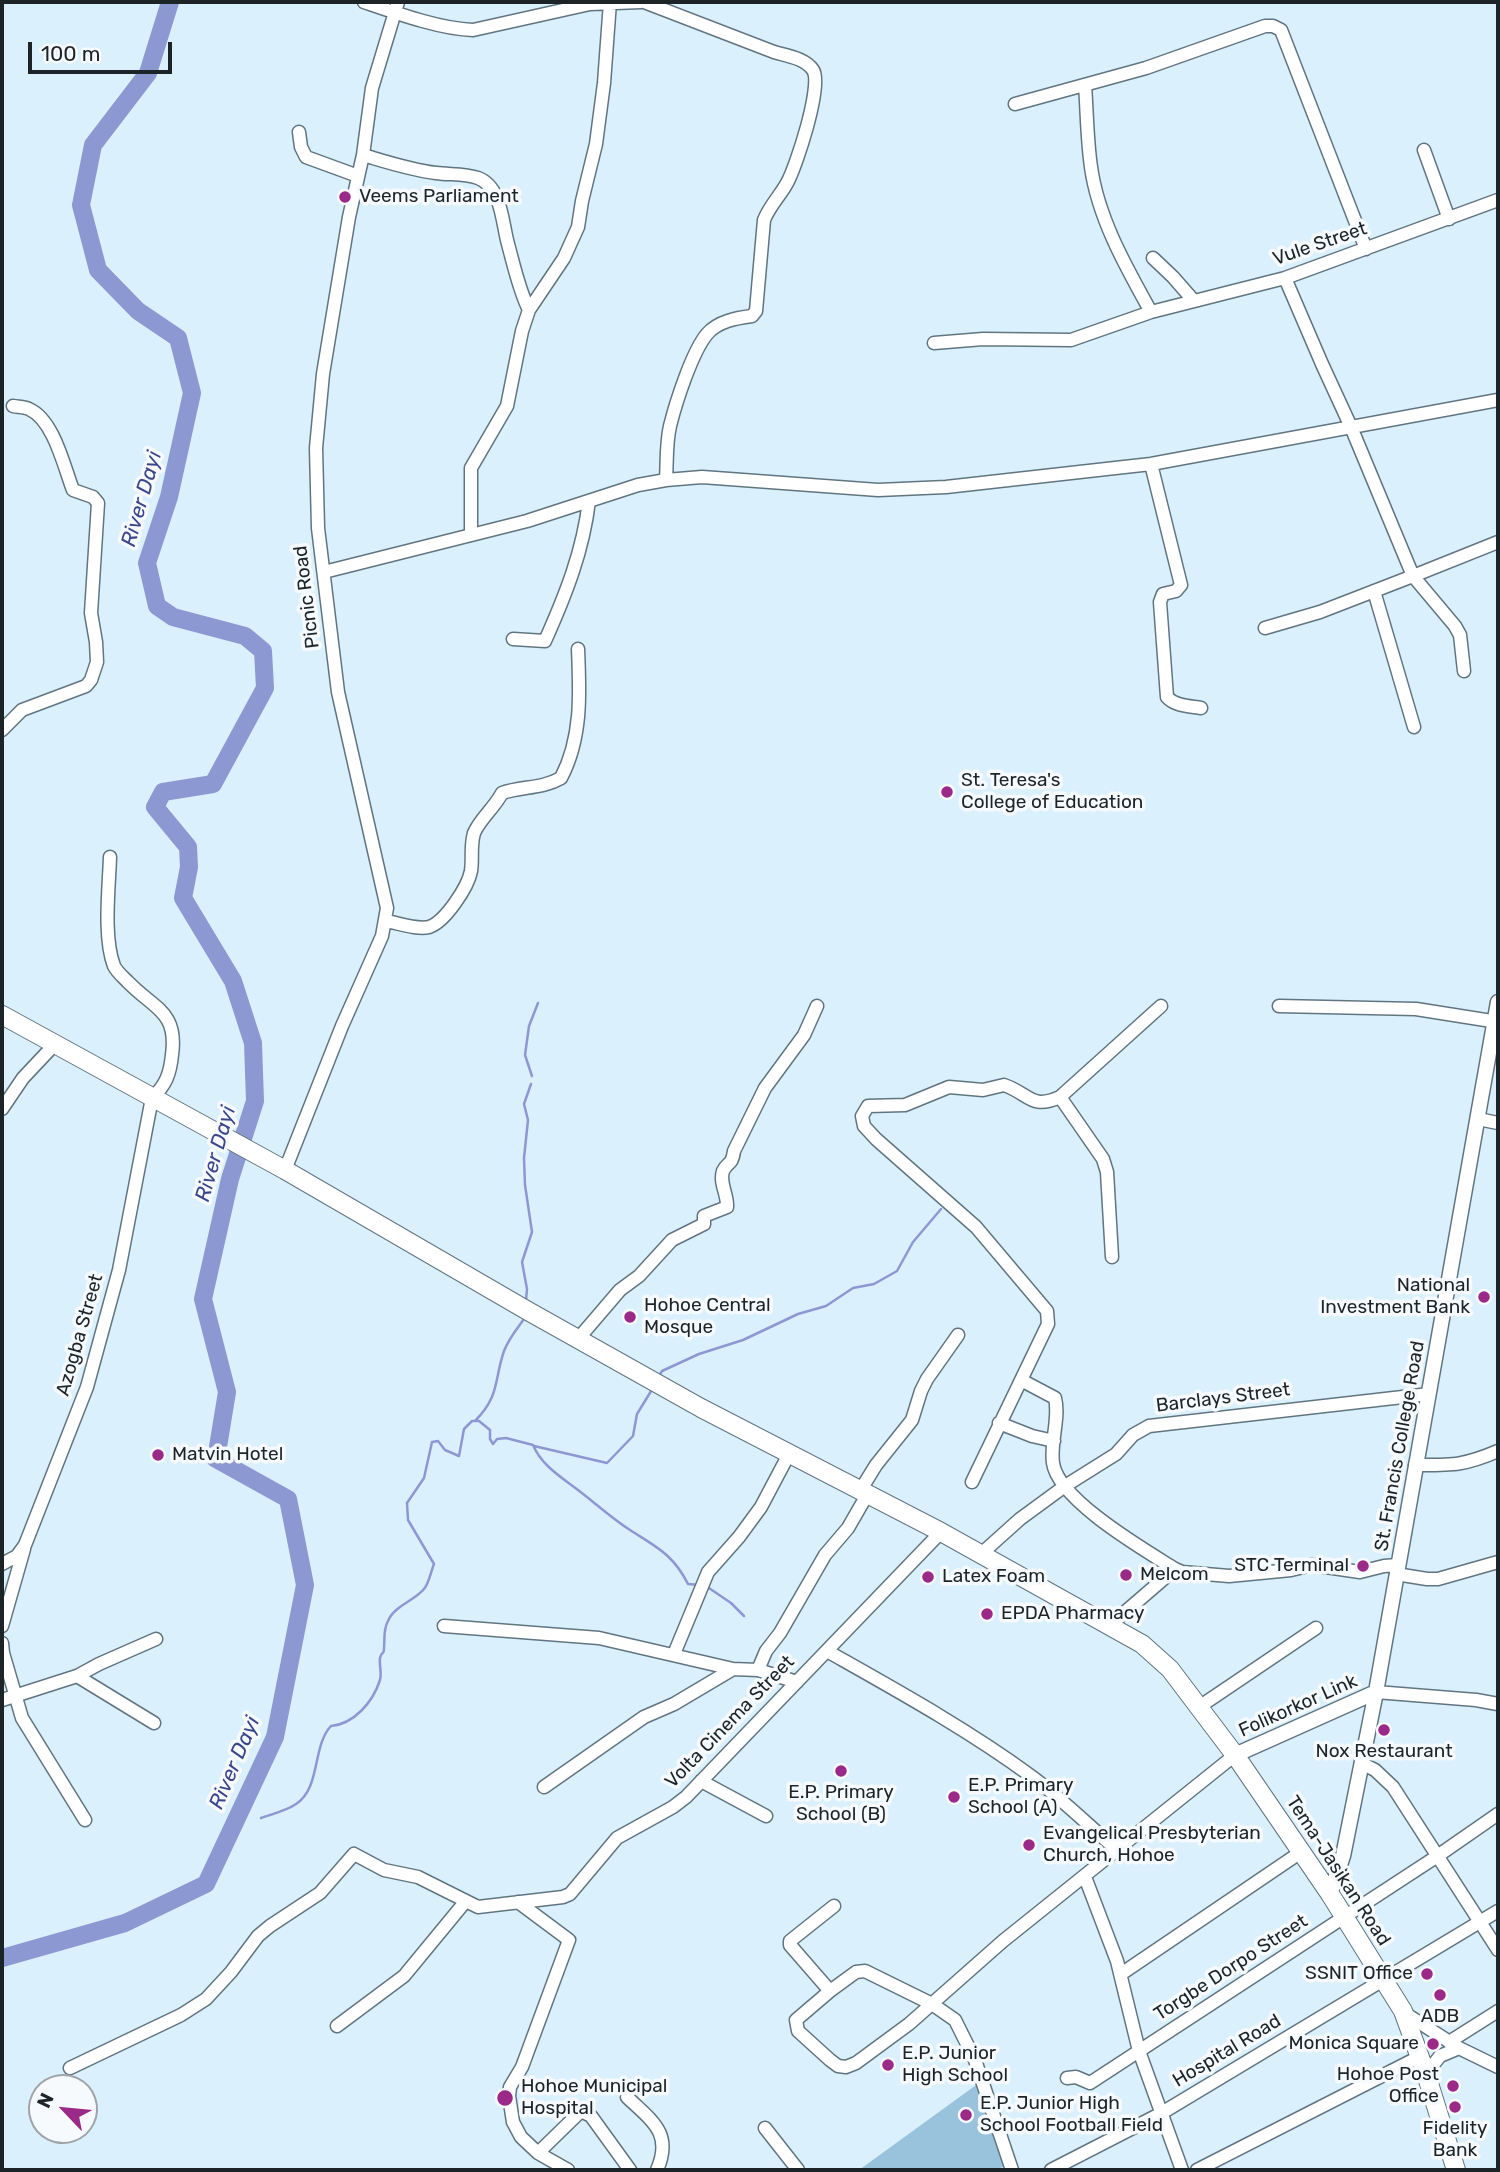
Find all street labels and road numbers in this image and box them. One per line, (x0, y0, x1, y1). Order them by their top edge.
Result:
street label: Vule Street (1270, 217, 1370, 271)
street label: Picnic Road (289, 544, 325, 650)
street label: Azogba Street (52, 1271, 108, 1399)
street label: St. Francis College Road (1370, 1339, 1430, 1553)
street label: Barclays Street (1155, 1378, 1291, 1418)
street label: Volta Cinema Street (661, 1651, 799, 1793)
street label: Folikorkor Link (1235, 1670, 1361, 1742)
street label: Tema-Jasikan Road (1281, 1792, 1395, 1950)
street label: Torgbe Dorpo Street (1150, 1910, 1312, 2026)
street label: Hospital Road (1169, 2010, 1285, 2092)

